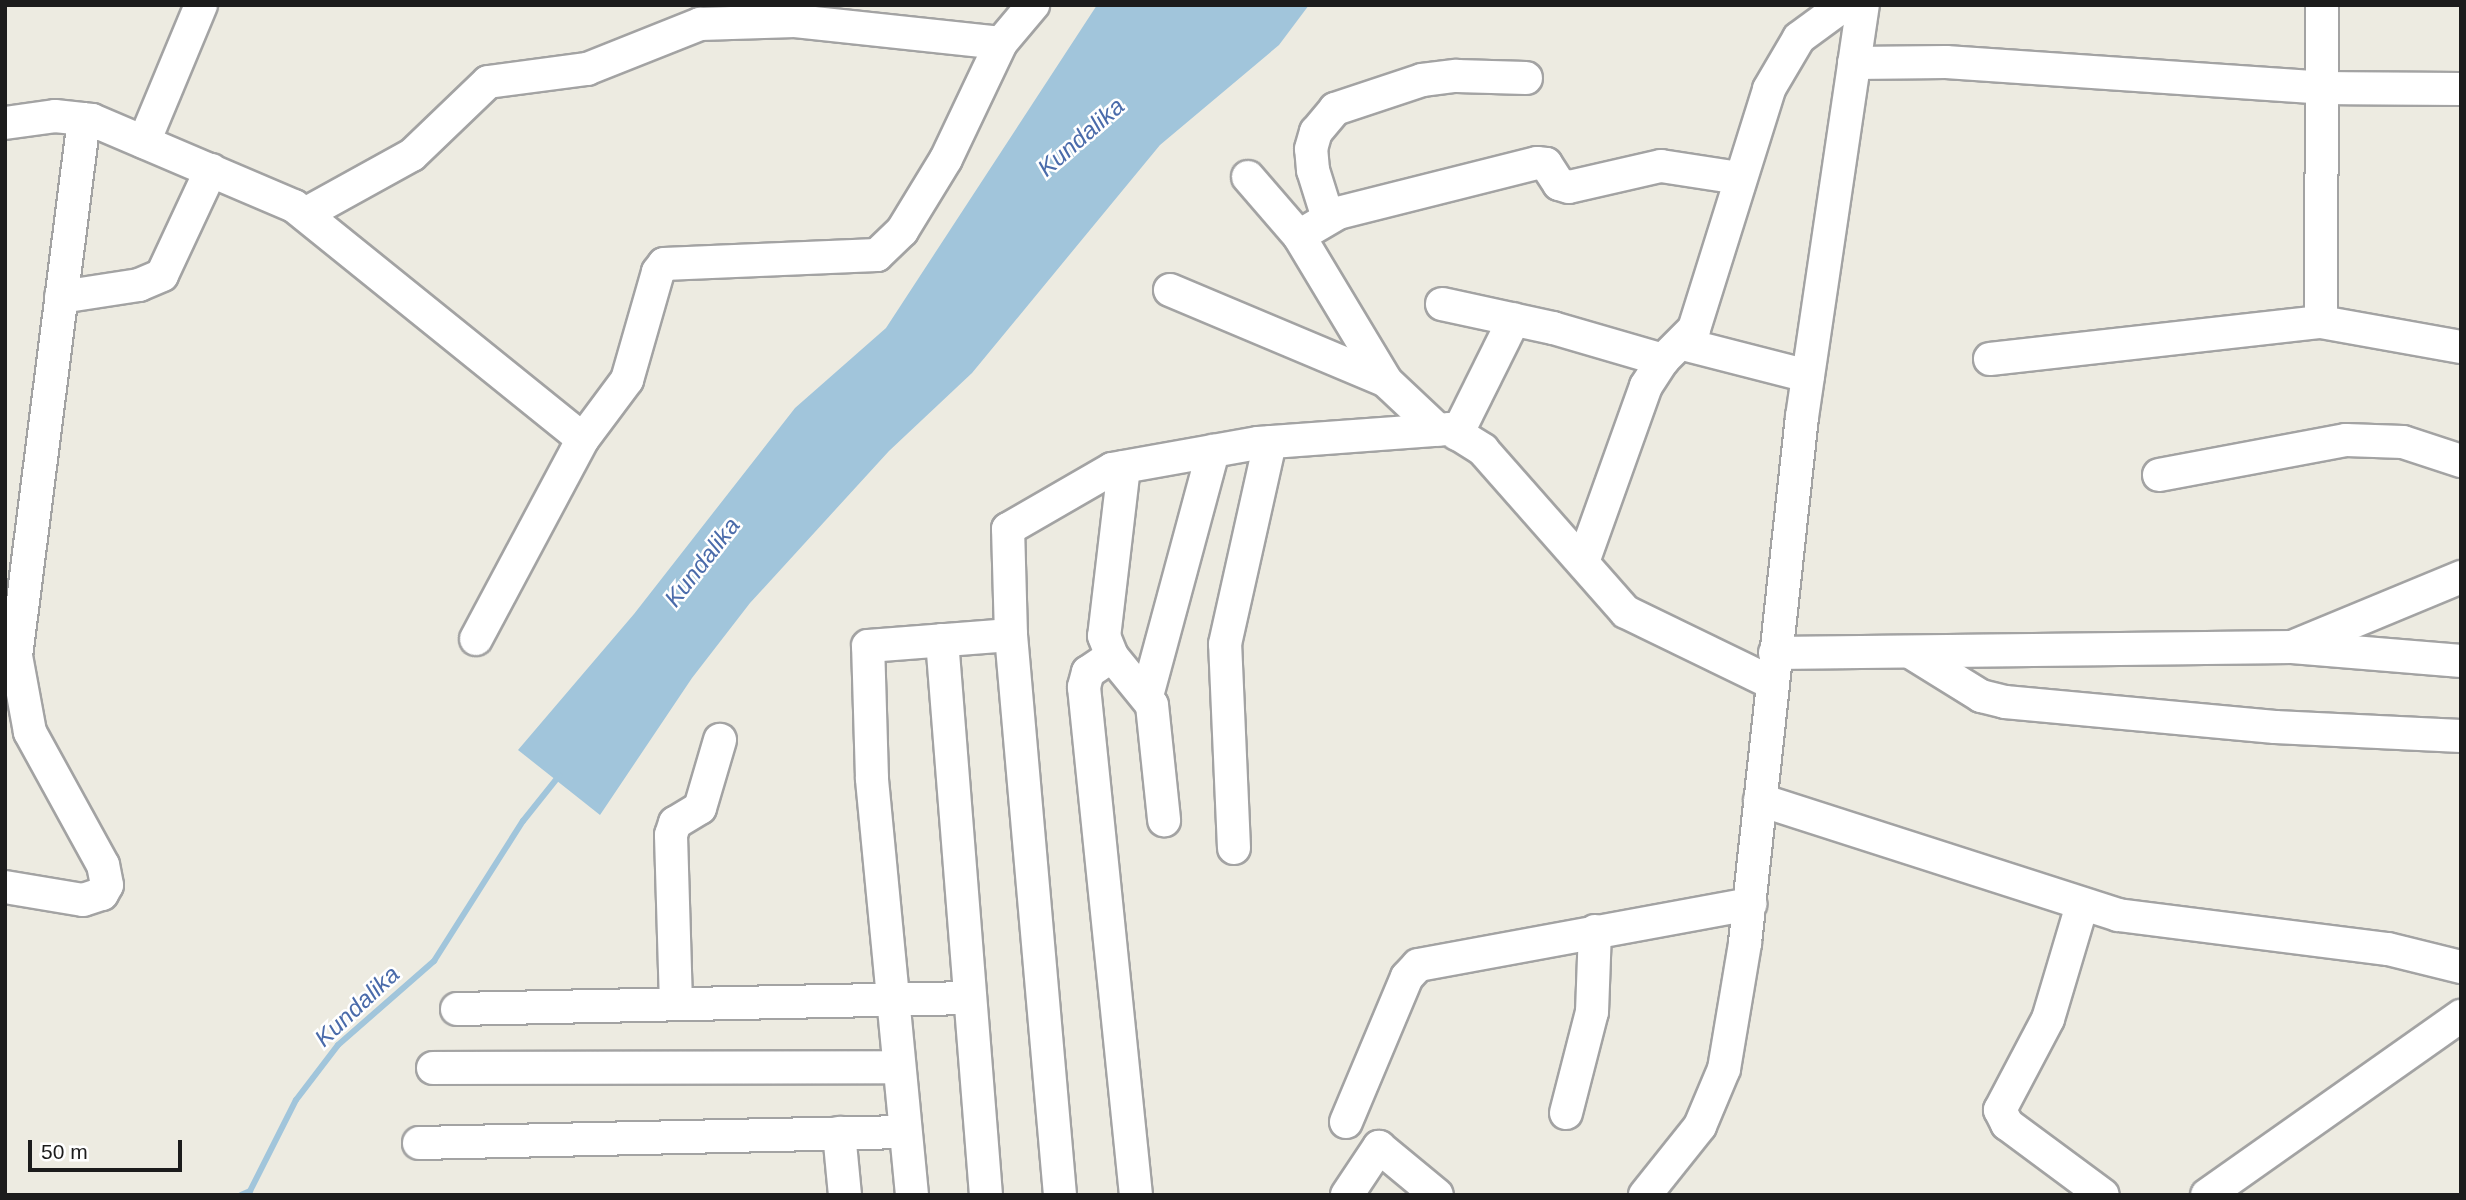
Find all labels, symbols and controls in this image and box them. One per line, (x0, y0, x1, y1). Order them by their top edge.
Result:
water label: Kundalika (1032, 92, 1130, 182)
water label: Kundalika (658, 512, 746, 612)
water label: Kundalika (309, 960, 405, 1052)
scale bar (32, 1126, 186, 1170)
text: 50 m (41, 1140, 88, 1163)

